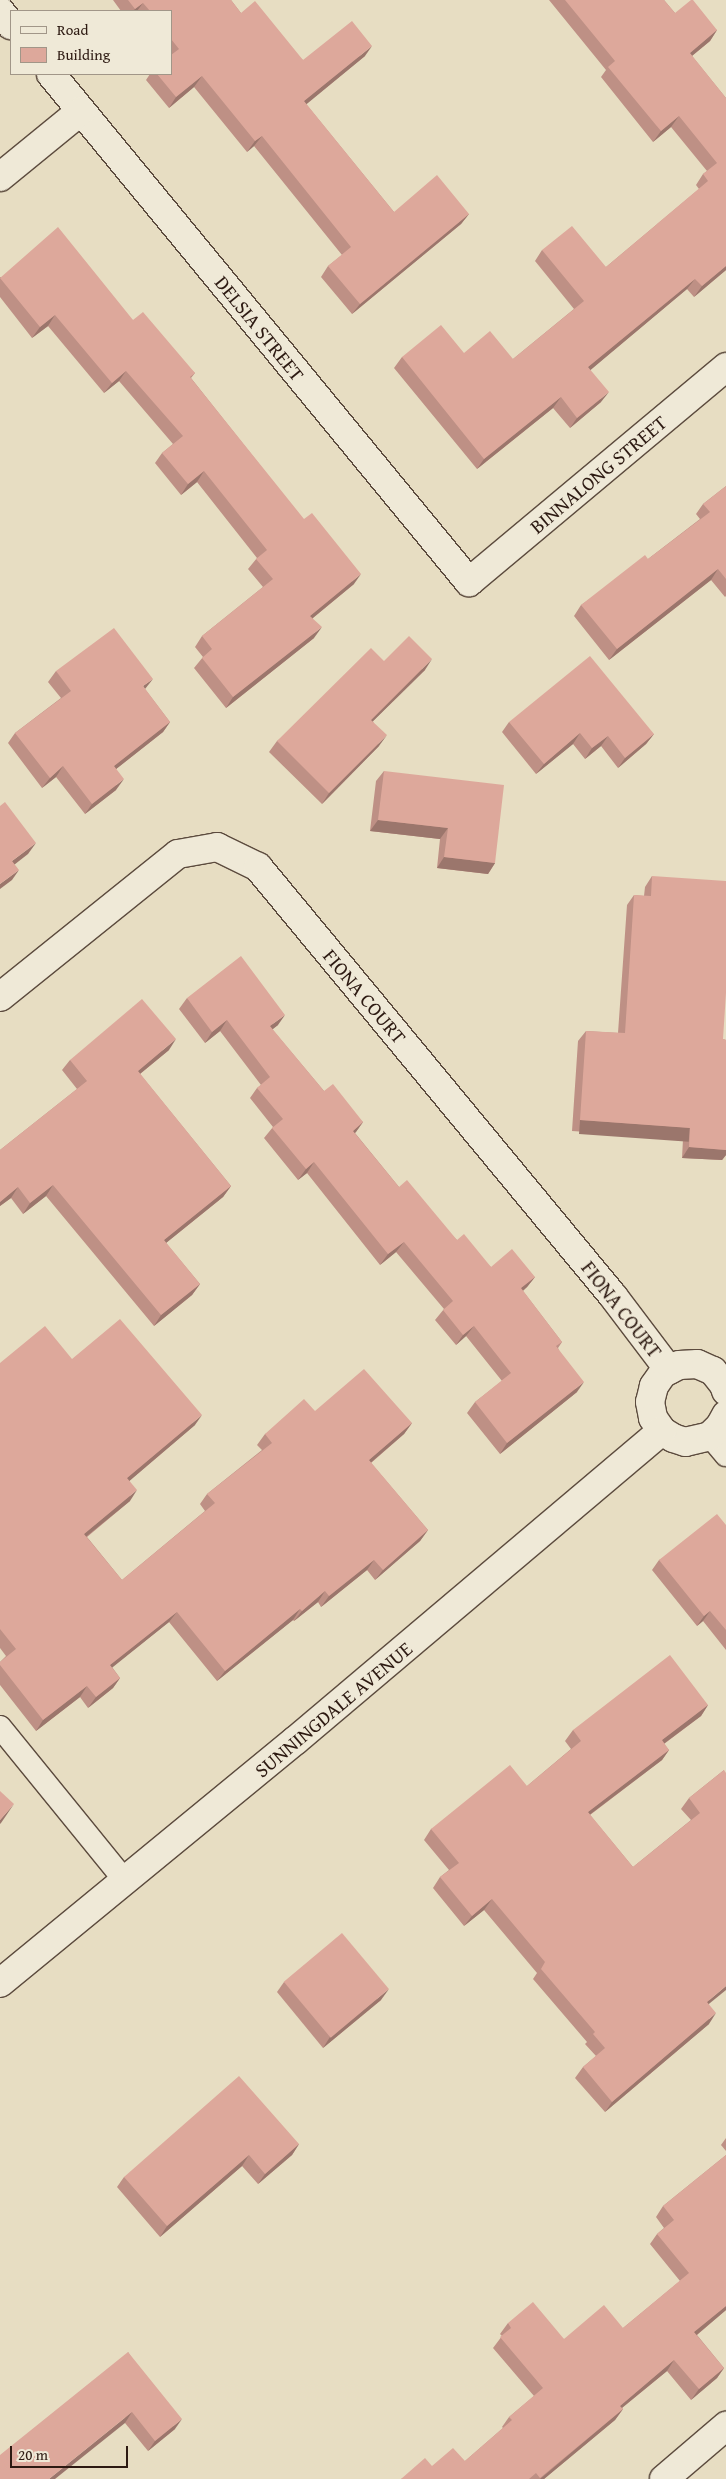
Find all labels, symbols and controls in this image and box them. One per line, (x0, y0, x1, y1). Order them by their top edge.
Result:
legend (10, 10, 172, 75)
text: Road (57, 19, 88, 40)
text: Building (57, 44, 110, 65)
street label: DELSIA STREET (210, 271, 310, 385)
street label: BINNALONG STREET (525, 410, 671, 538)
street label: FIONA COURT (318, 944, 412, 1048)
street label: FIONA COURT (577, 1256, 667, 1362)
street label: SUNNINGDALE AVENUE (249, 1636, 417, 1782)
scale bar (12, 2436, 130, 2468)
text: 20 m (18, 2444, 48, 2465)

